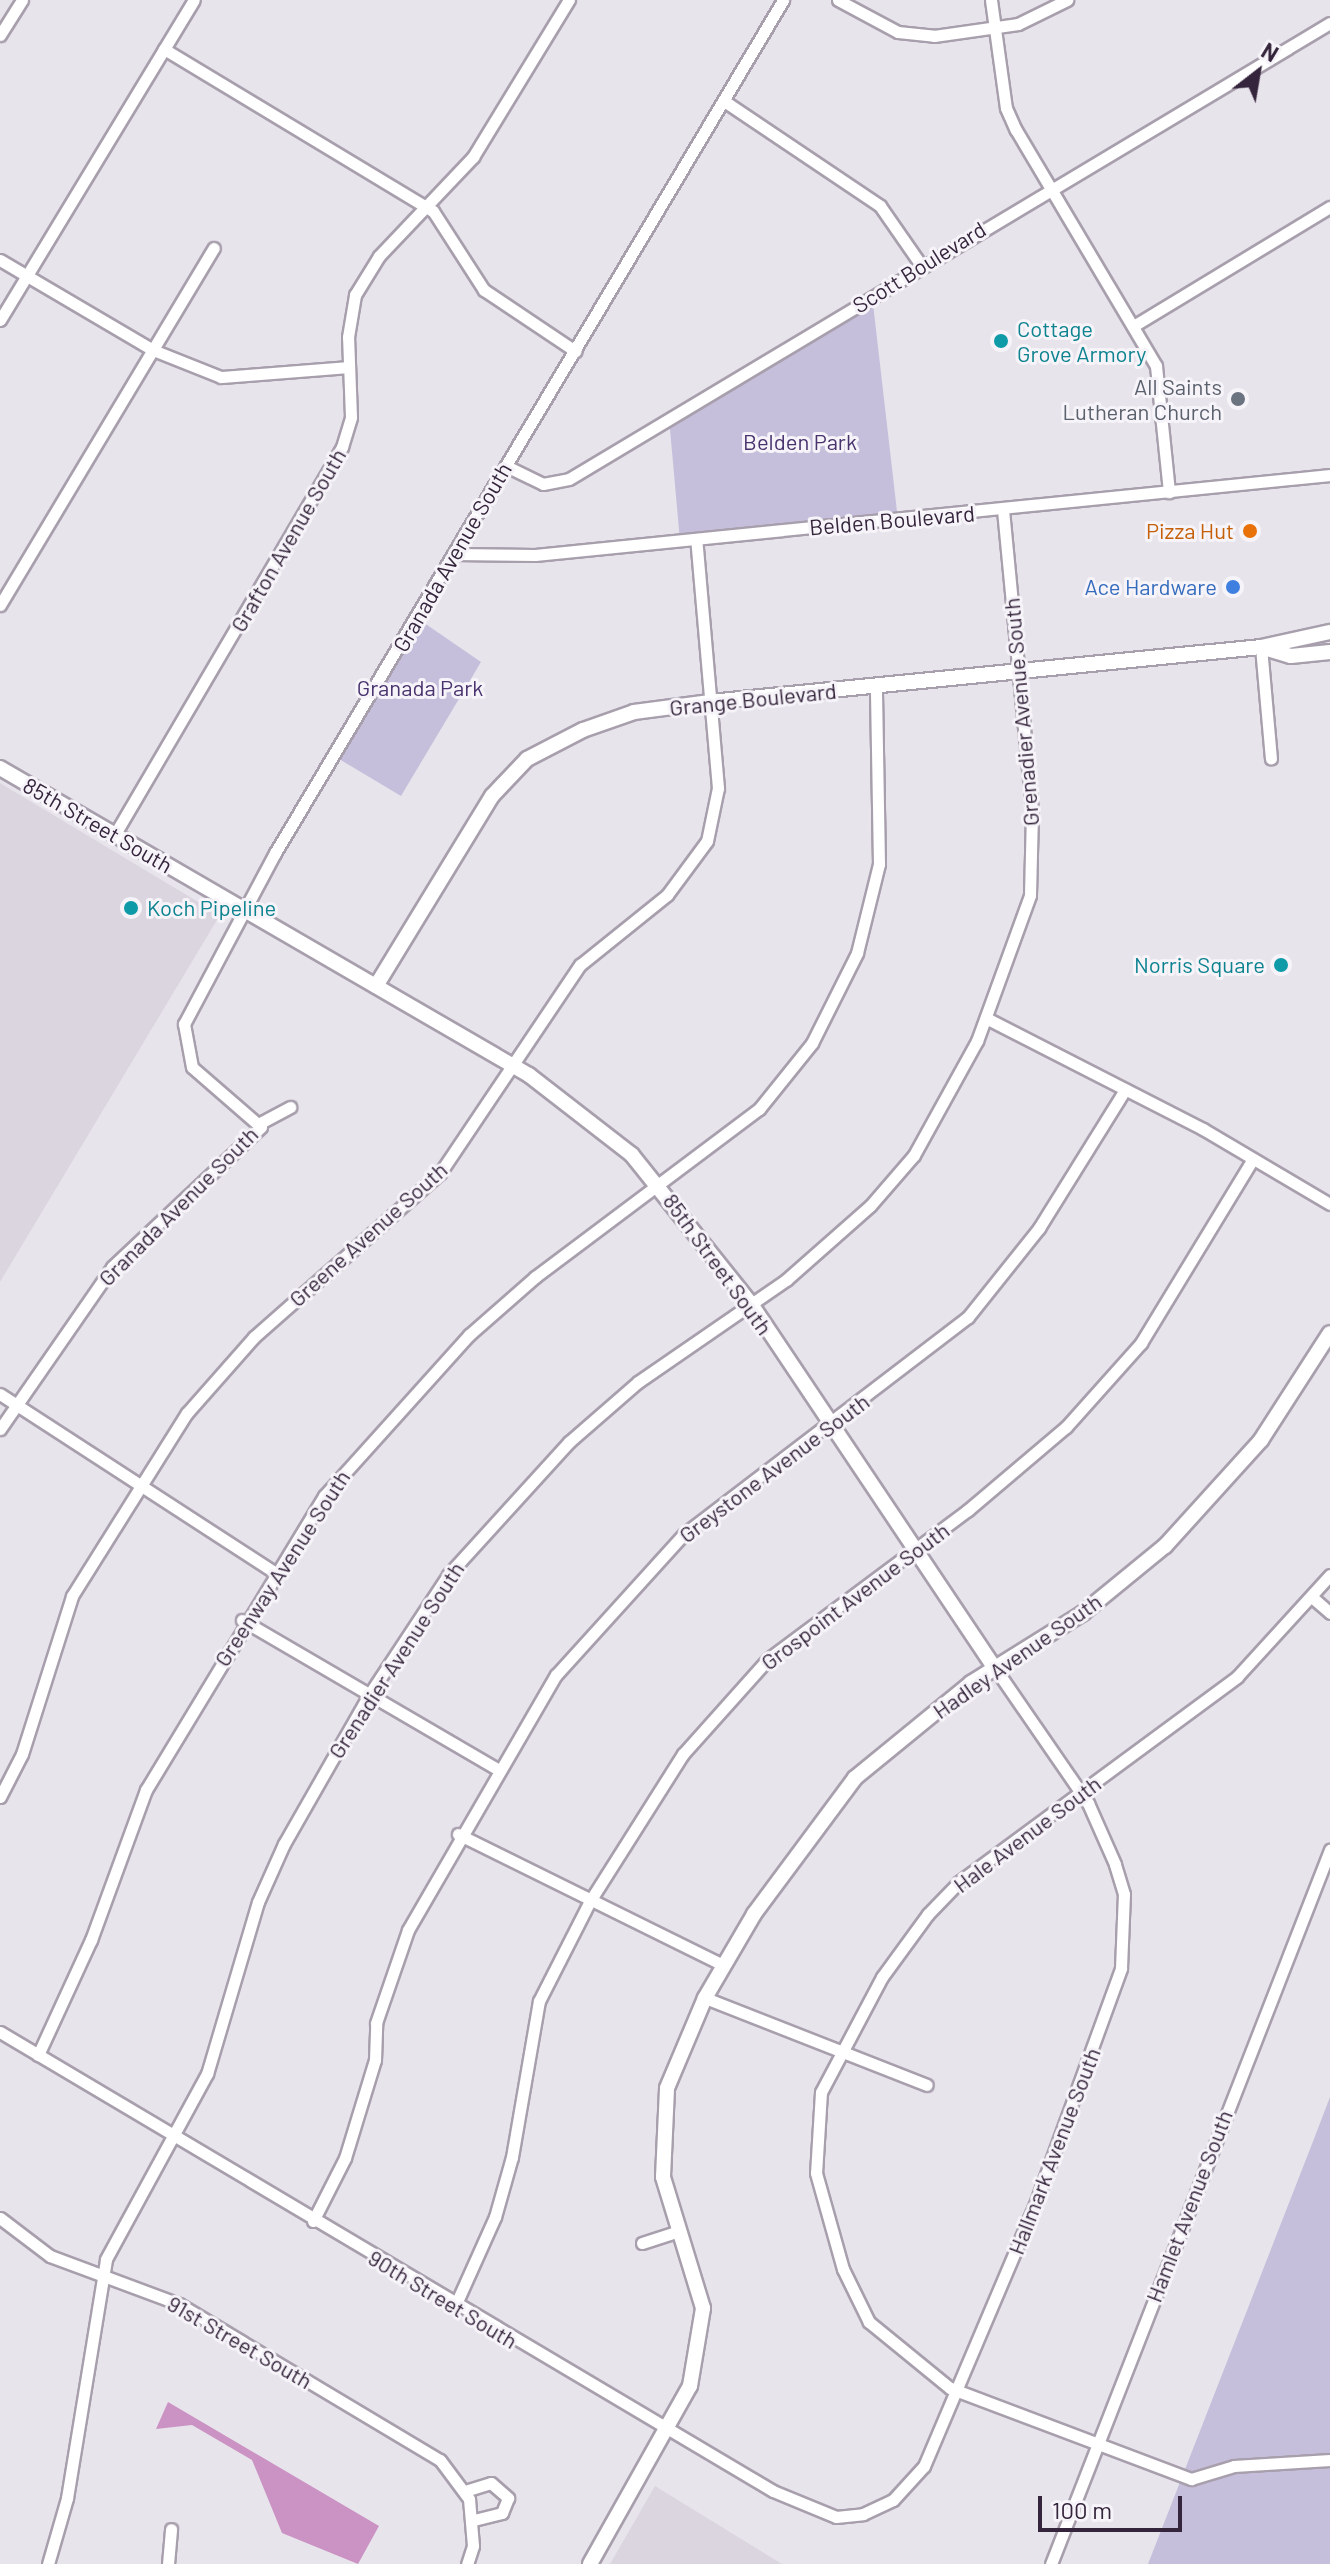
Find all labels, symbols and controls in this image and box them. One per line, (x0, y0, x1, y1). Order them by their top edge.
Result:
north arrow (1218, 32, 1298, 112)
text: N (1257, 37, 1283, 66)
street label: Scott Boulevard (848, 216, 990, 318)
place label: Cottage Grove Armory (1017, 315, 1146, 366)
marker: Cottage Grove Armory (992, 332, 1010, 350)
place label: All Saints Lutheran Church (1063, 373, 1222, 424)
marker: All Saints Lutheran Church (1229, 390, 1247, 408)
park label: Belden Park (743, 429, 857, 455)
street label: Grafton Avenue South (225, 444, 351, 636)
street label: Granada Avenue South (387, 458, 517, 656)
street label: Belden Boulevard (808, 500, 976, 540)
place label: Pizza Hut (1146, 518, 1234, 544)
marker: Pizza Hut (1241, 522, 1259, 540)
place label: Ace Hardware (1084, 574, 1217, 600)
marker: Ace Hardware (1224, 578, 1242, 596)
street label: Grenadier Avenue South (998, 597, 1044, 827)
park label: Granada Park (357, 675, 483, 701)
street label: Grange Boulevard (668, 677, 838, 721)
street label: 85th Street South (19, 772, 177, 878)
place label: Koch Pipeline (147, 895, 276, 921)
marker: Koch Pipeline (122, 899, 140, 917)
place label: Norris Square (1134, 952, 1265, 978)
marker: Norris Square (1272, 956, 1290, 974)
street label: Granada Avenue South (93, 1121, 263, 1291)
street label: Greene Avenue South (284, 1156, 452, 1312)
street label: 85th Street South (658, 1188, 778, 1340)
street label: Greystone Avenue South (674, 1388, 874, 1548)
street label: Greenway Avenue South (209, 1465, 355, 1671)
street label: Grospoint Avenue South (756, 1517, 954, 1675)
street label: Grenadier Avenue South (323, 1557, 469, 1763)
street label: Hadley Avenue South (928, 1588, 1106, 1724)
street label: Hale Avenue South (948, 1770, 1106, 1898)
street label: Hallmark Avenue South (1002, 2044, 1106, 2258)
street label: Hamlet Avenue South (1140, 2106, 1238, 2306)
street label: 90th Street South (364, 2244, 522, 2354)
street label: 91st Street South (163, 2290, 317, 2394)
scale bar (1042, 2480, 1186, 2530)
text: 100 m (1052, 2495, 1112, 2524)

